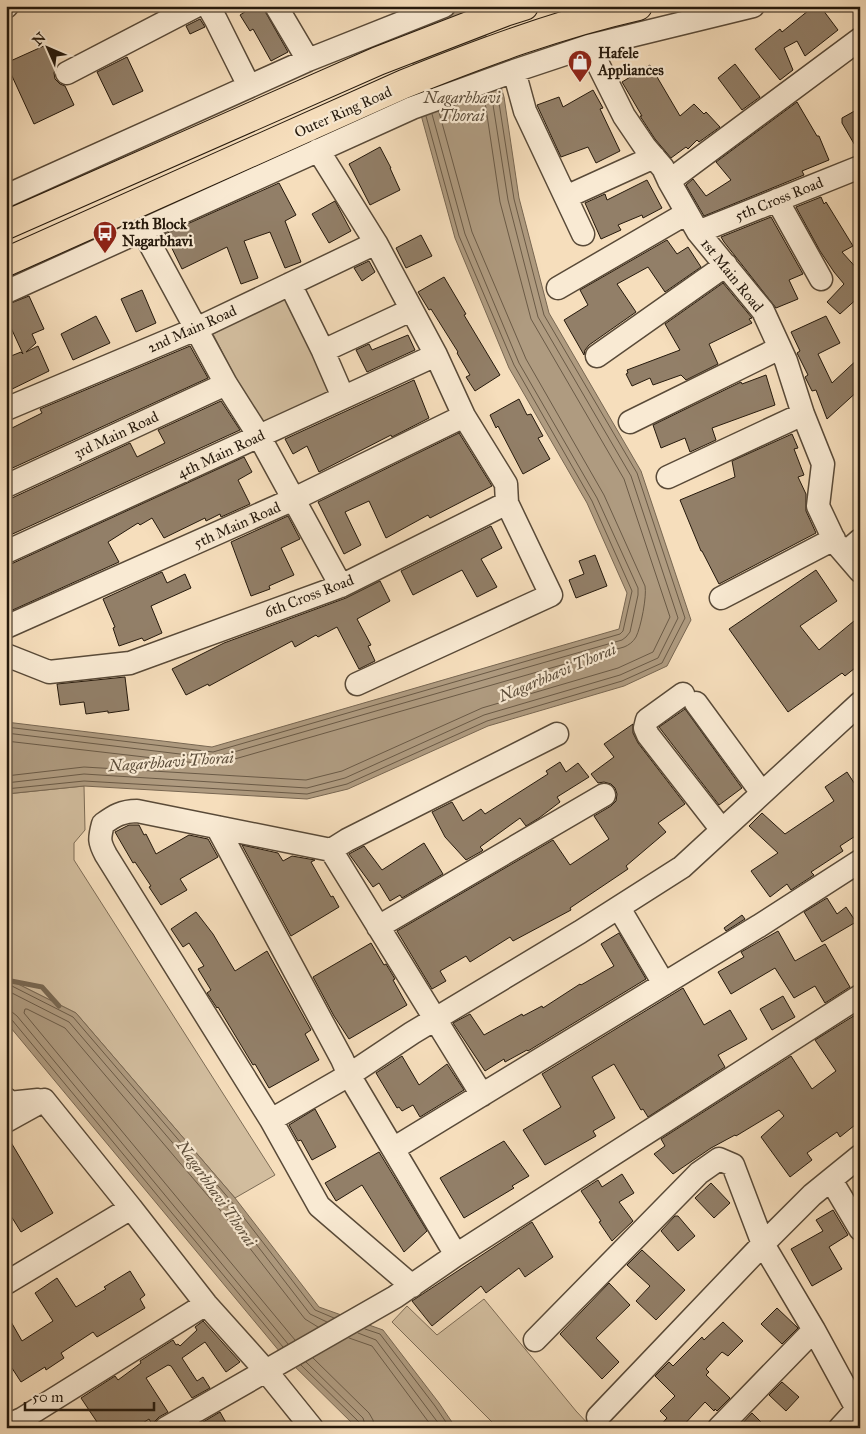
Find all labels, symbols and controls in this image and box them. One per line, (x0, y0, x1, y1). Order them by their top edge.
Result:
north arrow (22, 22, 72, 72)
text: N (29, 29, 49, 49)
place label: Hafele Appliances (597, 44, 664, 80)
shop icon: Hafele Appliances (567, 49, 593, 83)
street label: Outer Ring Road (291, 82, 395, 142)
water label: Nagarbhavi Thorai (422, 88, 501, 125)
street label: 5th Cross Road (732, 173, 826, 225)
place label: 12th Block Nagarbhavi (122, 215, 194, 251)
bus stop icon: 12th Block Nagarbhavi (92, 220, 118, 254)
street label: 1st Main Road (697, 235, 767, 316)
street label: 2nd Main Road (145, 301, 240, 357)
street label: 3rd Main Road (71, 407, 162, 463)
street label: 4th Main Road (174, 426, 268, 482)
street label: 5th Main Road (191, 498, 284, 552)
street label: 6th Cross Road (262, 571, 357, 621)
water label: Nagarbhavi Thorai (495, 639, 619, 706)
water label: Nagarbhavi Thorai (107, 748, 235, 775)
water label: Nagarbhavi Thorai (172, 1136, 261, 1251)
scale bar (25, 1379, 154, 1411)
text: 50 m (32, 1388, 64, 1406)

